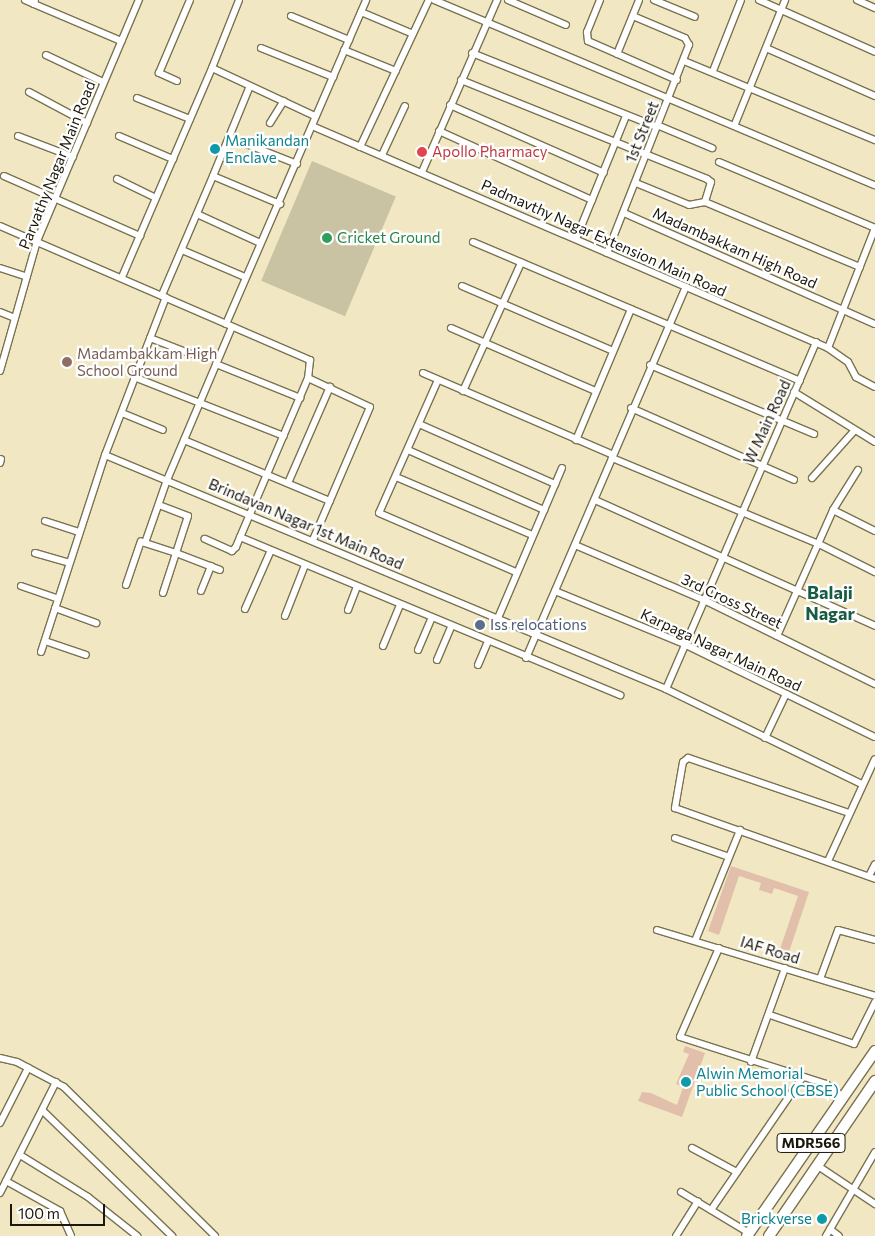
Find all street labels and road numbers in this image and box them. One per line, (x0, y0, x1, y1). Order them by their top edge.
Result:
street label: Parvathy Nagar Main Road (15, 78, 99, 252)
street label: 1st Street (622, 99, 662, 165)
street label: Padmavthy Nagar Extension Main Road (479, 176, 729, 300)
street label: Madambakkam High Road (650, 204, 820, 292)
street label: W Main Road (740, 377, 794, 467)
street label: Brindavan Nagar 1st Main Road (206, 475, 406, 573)
street label: 3rd Cross Street (679, 570, 785, 632)
street label: Karpaga Nagar Main Road (638, 605, 804, 695)
street label: IAF Road (738, 932, 802, 968)
road number: MDR566 (776, 1132, 846, 1154)

